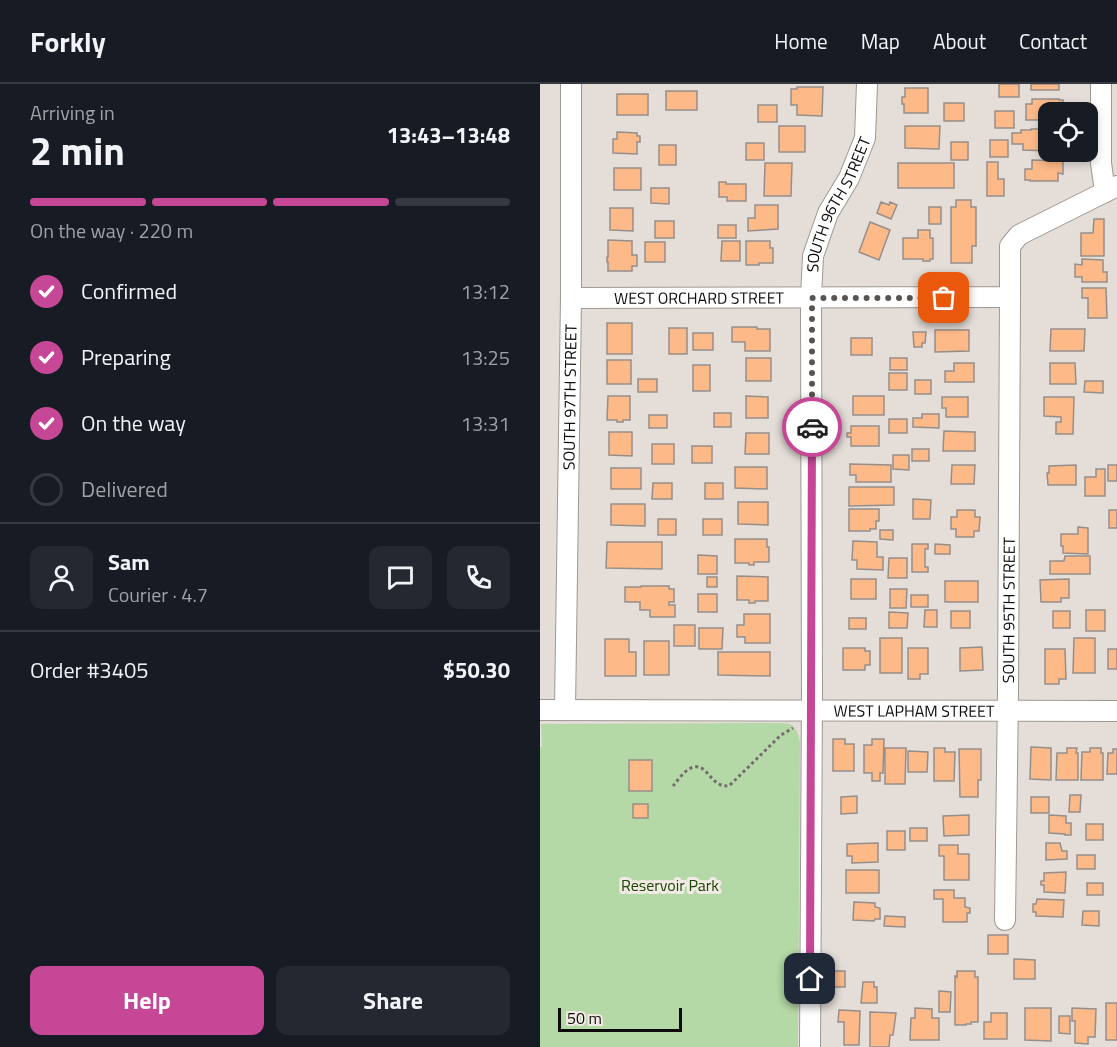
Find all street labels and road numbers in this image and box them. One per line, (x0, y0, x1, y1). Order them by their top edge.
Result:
street label: SOUTH 96TH STREET (800, 132, 877, 273)
street label: WEST ORCHARD STREET (614, 286, 785, 310)
street label: SOUTH 97TH STREET (556, 323, 583, 470)
street label: SOUTH 95TH STREET (996, 536, 1021, 683)
street label: WEST LAPHAM STREET (834, 699, 995, 723)

